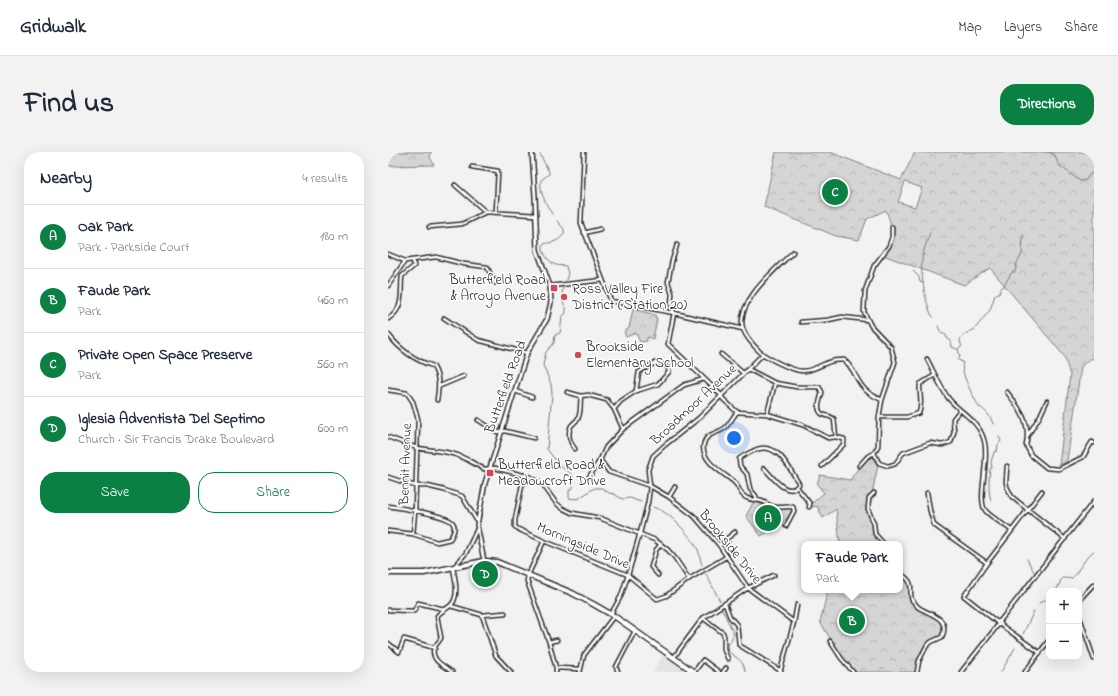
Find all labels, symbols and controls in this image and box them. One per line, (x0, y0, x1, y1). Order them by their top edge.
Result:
text: Gridwalk (20, 14, 86, 41)
text: Map (958, 17, 982, 38)
text: Layers (1004, 17, 1042, 38)
text: Share (1064, 17, 1098, 38)
text: Find us (24, 84, 114, 125)
button: Directions (1000, 84, 1094, 125)
text: Nearby (40, 166, 92, 191)
text: 4 results (302, 169, 348, 188)
pin: C (822, 177, 848, 207)
text: Oak Park (78, 216, 133, 238)
text: A (49, 227, 57, 246)
text: 180 m (320, 227, 348, 246)
text: Park · Parkside Court (78, 238, 189, 257)
place label: Butterfield Road & Arroyo Avenue (448, 270, 547, 308)
place label: Ross Valley Fire District (Station 20) (571, 279, 687, 316)
text: Faude Park (78, 280, 150, 302)
marker: Butterfield Road & Arroyo Avenue (549, 283, 559, 293)
text: B (49, 291, 57, 310)
text: 460 m (318, 291, 348, 310)
marker: Ross Valley Fire District (Station 20) (559, 292, 569, 302)
text: Park (78, 302, 102, 321)
place label: Brookside Elementary School (585, 337, 693, 375)
street label: Butterfield Road (479, 338, 532, 437)
text: Private Open Space Preserve (78, 344, 253, 366)
marker: Brookside Elementary School (573, 350, 583, 360)
text: C (49, 355, 57, 374)
text: 560 m (316, 355, 348, 374)
street label: Broadmoor Avenue (645, 359, 743, 451)
text: Park (78, 366, 102, 385)
text: Iglesia Adventista Del Septimo (78, 408, 265, 430)
text: D (48, 419, 58, 438)
text: 600 m (318, 419, 348, 438)
street label: Bennit Avenue (394, 422, 418, 506)
your location (724, 428, 744, 448)
text: Church · Sir Francis Drake Boulevard (78, 430, 274, 449)
place label: Butterfield Road & Meadowcroft Drive (497, 455, 606, 492)
marker: Butterfield Road & Meadowcroft Drive (485, 468, 495, 478)
button: Save (40, 472, 190, 513)
button: Share (198, 472, 348, 513)
pin: A (755, 503, 781, 533)
street label: Brookside Drive (693, 504, 767, 589)
street label: Morningside Drive (533, 517, 633, 576)
popup (801, 541, 903, 593)
text: Faude Park (816, 547, 888, 569)
pin: D (472, 559, 498, 589)
text: Park (816, 569, 839, 588)
map controls (1046, 588, 1082, 660)
button: + (1046, 588, 1082, 624)
pin: B (839, 606, 865, 636)
button: − (1046, 624, 1082, 660)

